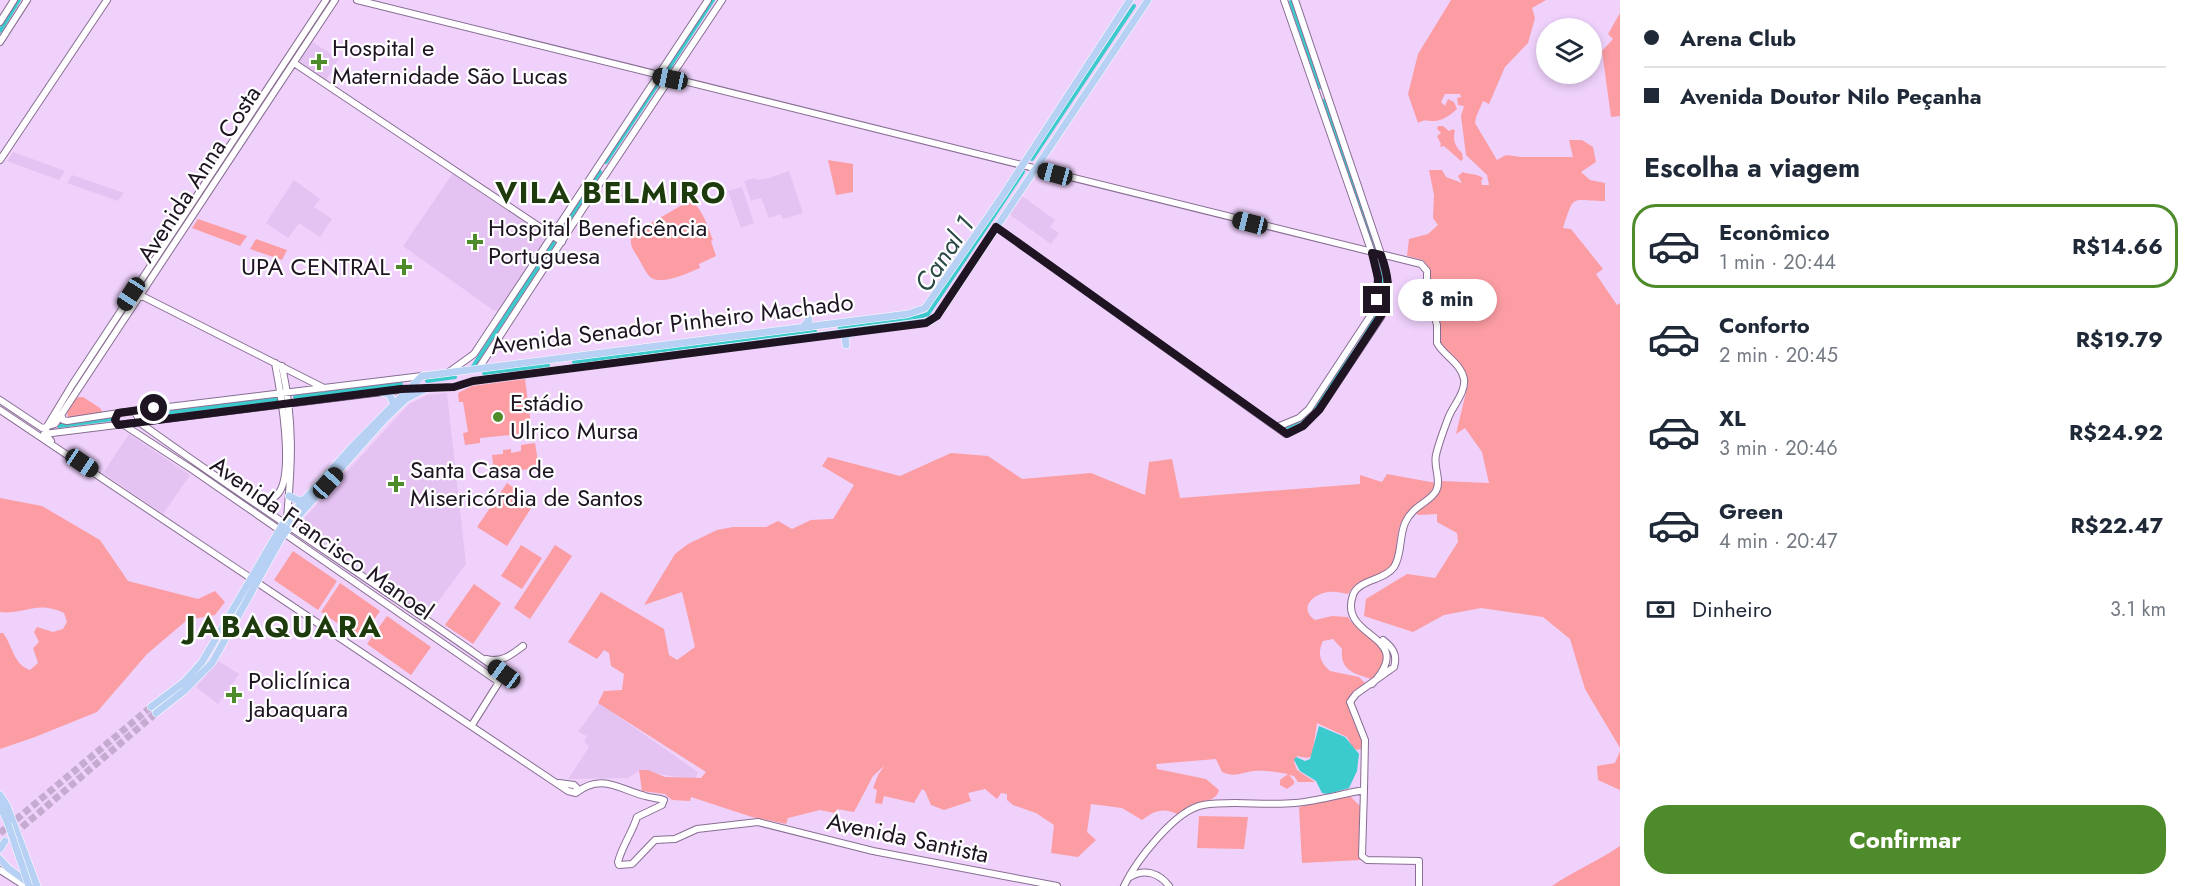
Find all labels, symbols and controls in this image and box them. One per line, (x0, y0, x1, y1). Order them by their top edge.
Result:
map controls (1536, 18, 1602, 84)
button: layers (1536, 18, 1602, 84)
text: Arena Club (1680, 22, 1796, 54)
place label: Hospital e Maternidade São Lucas (332, 30, 567, 93)
marker: Hospital e Maternidade São Lucas (310, 53, 328, 71)
car (651, 66, 689, 92)
street label: Avenida Anna Costa (128, 78, 269, 269)
text: Avenida Doutor Nilo Peçanha (1680, 80, 1982, 112)
text: Escolha a viagem (1644, 148, 1860, 187)
car (1035, 161, 1075, 187)
district label: VILA BELMIRO (494, 171, 727, 214)
water label: Canal 1 (905, 208, 983, 300)
place label: Hospital Beneficência Portuguesa (488, 210, 707, 273)
car (1230, 210, 1270, 236)
text: Econômico (1719, 216, 1830, 248)
icon: car (1647, 219, 1701, 273)
text: R$14.66 (2072, 230, 2163, 262)
marker: Hospital Beneficência Portuguesa (466, 233, 484, 251)
text: 1 min · 20:44 (1719, 248, 1836, 277)
place label: UPA CENTRAL (241, 249, 390, 284)
marker: UPA CENTRAL (395, 258, 413, 276)
car (114, 274, 148, 314)
callout: 8 min (1398, 279, 1497, 321)
street label: Avenida Senador Pinheiro Machado (489, 284, 855, 363)
text: 8 min (1422, 285, 1473, 314)
route end (1363, 286, 1390, 313)
text: Conforto (1719, 309, 1810, 341)
icon: car (1647, 312, 1701, 366)
text: R$19.79 (2076, 323, 2163, 355)
text: 2 min · 20:45 (1719, 341, 1838, 370)
place label: Estádio Ulrico Mursa (510, 385, 638, 448)
route start (140, 394, 167, 421)
text: XL (1719, 402, 1746, 434)
icon: car (1647, 405, 1701, 459)
marker: Estádio Ulrico Mursa (491, 410, 505, 424)
text: R$24.92 (2069, 416, 2163, 448)
text: 3 min · 20:46 (1719, 434, 1838, 463)
car (62, 445, 102, 481)
street label: Avenida Francisco Manoel (203, 447, 441, 628)
place label: Santa Casa de Misericórdia de Santos (410, 452, 643, 515)
car (309, 464, 347, 502)
marker: Santa Casa de Misericórdia de Santos (387, 475, 405, 493)
text: Green (1719, 495, 1783, 527)
icon: car (1647, 498, 1701, 552)
text: R$22.47 (2071, 509, 2163, 541)
text: 4 min · 20:47 (1719, 527, 1838, 556)
icon: cash (1644, 593, 1677, 626)
text: Dinheiro (1692, 593, 1772, 625)
text: 3.1 km (2110, 595, 2166, 624)
district label: JABAQUARA (181, 605, 382, 648)
car (484, 656, 524, 692)
place label: Policlínica Jabaquara (245, 663, 350, 726)
marker: Policlínica Jabaquara (225, 686, 243, 704)
street label: Avenida Santista (824, 803, 992, 872)
button: Confirmar (1644, 805, 2166, 874)

